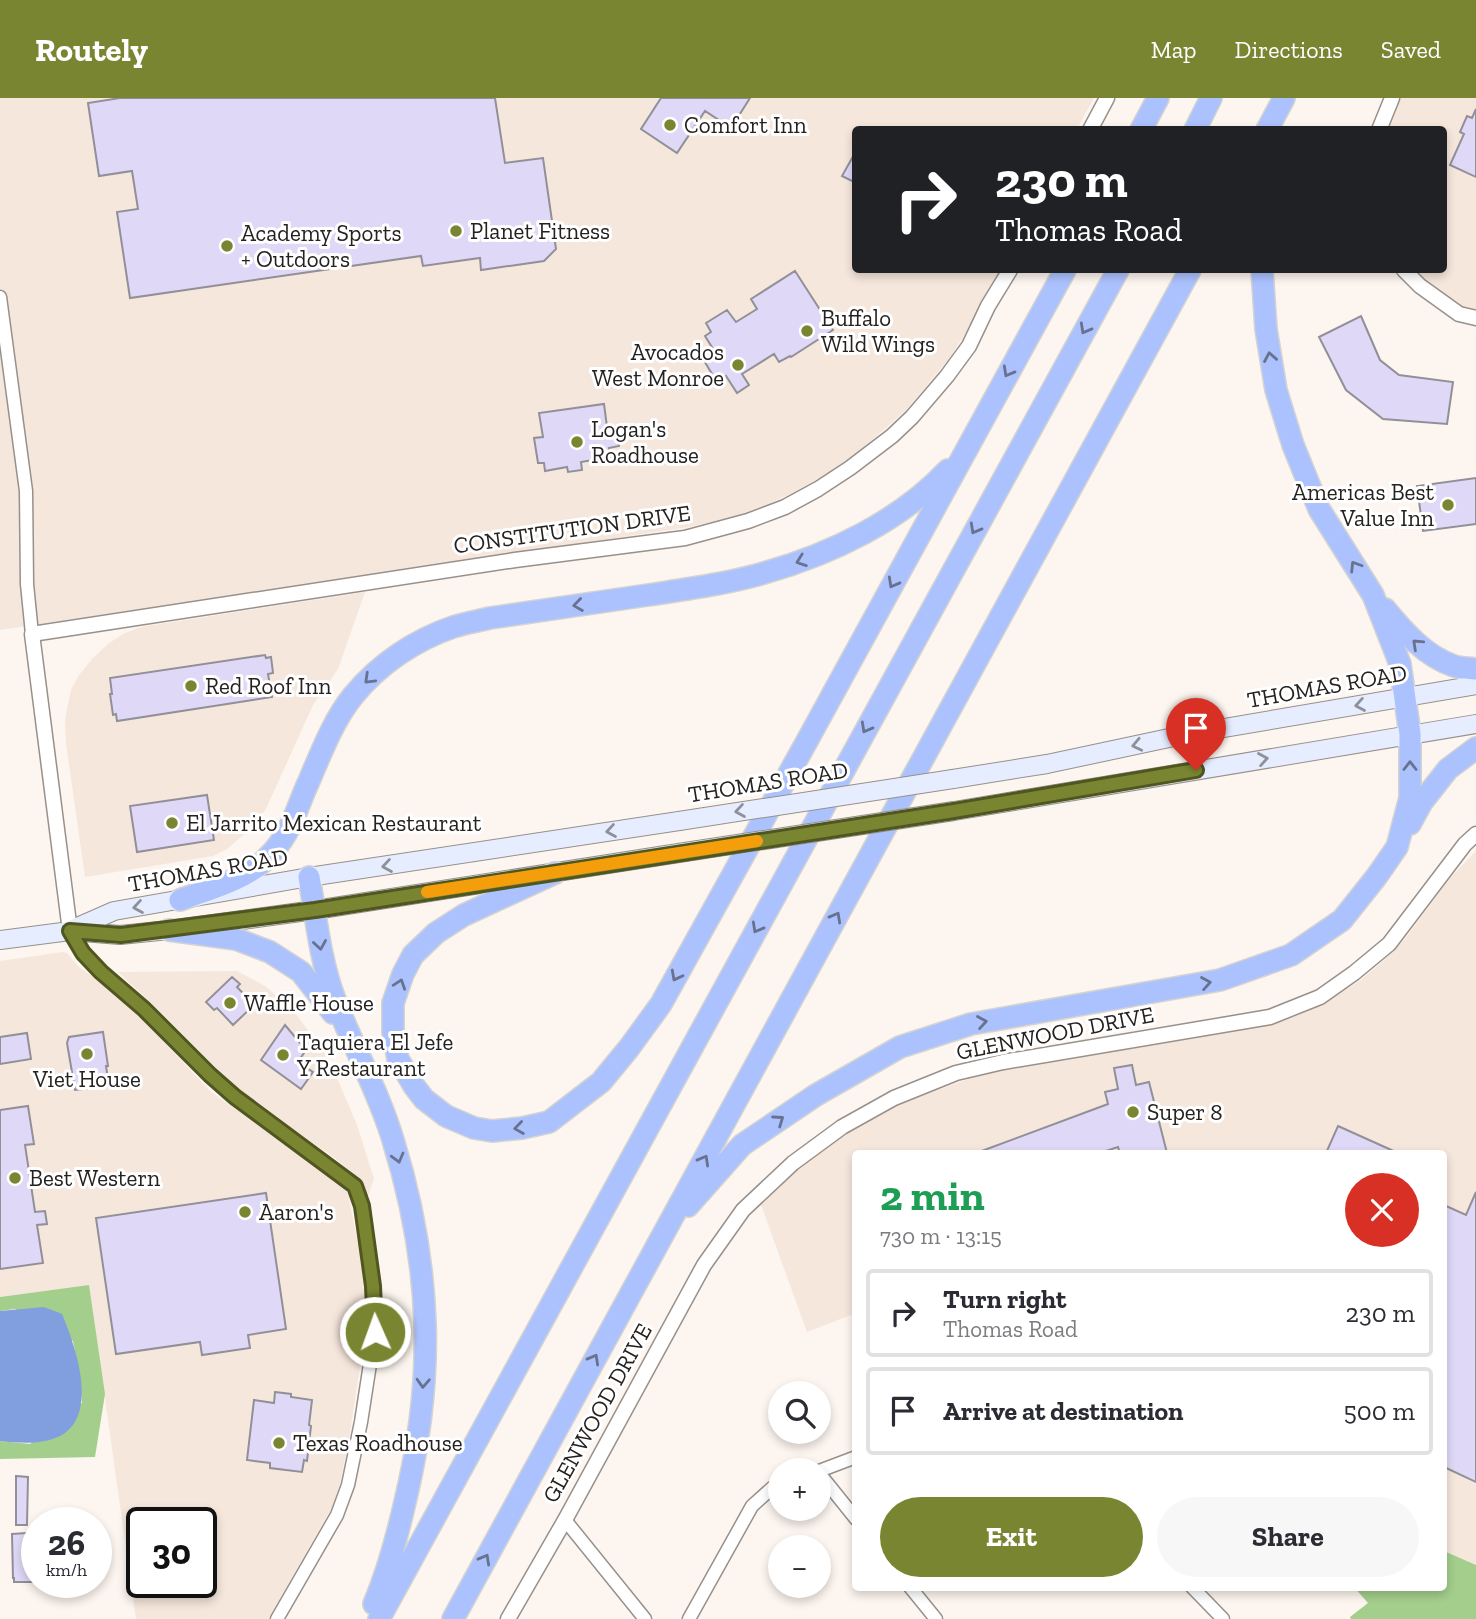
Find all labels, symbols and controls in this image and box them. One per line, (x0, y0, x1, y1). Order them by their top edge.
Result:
text: Routely (35, 30, 148, 69)
text: Map (1151, 35, 1197, 64)
text: Directions (1235, 35, 1343, 64)
text: Saved (1381, 35, 1441, 64)
place label: Comfort Inn (684, 111, 807, 139)
marker: Comfort Inn (662, 117, 678, 133)
text: 230 m (995, 151, 1128, 210)
icon: right (880, 154, 971, 245)
text: Thomas Road (995, 211, 1182, 249)
place label: Planet Fitness (470, 217, 610, 245)
place label: Academy Sports + Outdoors (241, 219, 401, 273)
marker: Planet Fitness (448, 223, 464, 239)
marker: Academy Sports + Outdoors (219, 238, 235, 254)
place label: Buffalo Wild Wings (821, 304, 935, 358)
one-way arrow (1080, 322, 1093, 335)
marker: Buffalo Wild Wings (799, 323, 815, 339)
place label: Avocados West Monroe (592, 338, 724, 392)
one-way arrow (1264, 351, 1279, 363)
marker: Avocados West Monroe (730, 357, 746, 373)
one-way arrow (1003, 365, 1017, 378)
place label: Logan's Roadhouse (591, 415, 699, 469)
marker: Logan's Roadhouse (569, 434, 585, 450)
place label: Americas Best Value Inn (1292, 478, 1434, 532)
marker: Americas Best Value Inn (1440, 497, 1456, 513)
street label: CONSTITUTION DRIVE (452, 499, 692, 559)
one-way arrow (970, 521, 983, 534)
one-way arrow (796, 553, 808, 567)
one-way arrow (1351, 560, 1364, 573)
one-way arrow (888, 576, 901, 589)
one-way arrow (573, 597, 584, 612)
one-way arrow (1412, 639, 1425, 652)
street label: THOMAS ROAD (1245, 658, 1409, 714)
one-way arrow (364, 671, 377, 684)
place label: Red Roof Inn (205, 672, 331, 700)
marker: Red Roof Inn (183, 678, 199, 694)
one-way arrow (1355, 697, 1366, 712)
pin (1166, 698, 1226, 770)
icon: arrive (1177, 709, 1215, 747)
one-way arrow (861, 721, 874, 734)
one-way arrow (1131, 737, 1143, 752)
one-way arrow (1257, 752, 1269, 767)
street label: THOMAS ROAD (686, 756, 850, 808)
one-way arrow (1402, 760, 1418, 771)
one-way arrow (734, 803, 746, 818)
place label: El Jarrito Mexican Restaurant (186, 809, 482, 837)
marker: El Jarrito Mexican Restaurant (164, 815, 180, 831)
one-way arrow (605, 823, 617, 838)
street label: THOMAS ROAD (126, 842, 290, 898)
one-way arrow (381, 858, 392, 873)
one-way arrow (132, 899, 144, 914)
one-way arrow (828, 912, 841, 924)
one-way arrow (752, 921, 765, 933)
one-way arrow (312, 939, 327, 951)
one-way arrow (671, 968, 685, 981)
one-way arrow (1200, 976, 1212, 991)
one-way arrow (392, 979, 406, 991)
place label: Waffle House (244, 989, 374, 1017)
marker: Waffle House (222, 995, 238, 1011)
street label: GLENWOOD DRIVE (954, 1000, 1156, 1066)
one-way arrow (976, 1016, 988, 1031)
place label: Taquiera El Jefe Y Restaurant (296, 1028, 453, 1082)
marker: Viet House (79, 1046, 95, 1062)
marker: Taquiera El Jefe Y Restaurant (275, 1047, 291, 1063)
place label: Viet House (32, 1065, 141, 1093)
place label: Super 8 (1147, 1098, 1223, 1126)
marker: Super 8 (1125, 1104, 1141, 1120)
one-way arrow (771, 1116, 784, 1128)
one-way arrow (513, 1120, 525, 1135)
one-way arrow (390, 1152, 404, 1164)
one-way arrow (695, 1155, 709, 1167)
place label: Best Western (29, 1164, 160, 1192)
marker: Best Western (7, 1170, 23, 1186)
text: 2 min (880, 1170, 985, 1221)
button: close (1345, 1173, 1419, 1247)
place label: Aaron's (259, 1198, 334, 1226)
marker: Aaron's (237, 1204, 253, 1220)
text: 730 m · 13:15 (880, 1222, 1002, 1250)
text: Turn right (943, 1283, 1066, 1315)
icon: right (884, 1294, 922, 1332)
position arrow (338, 1295, 412, 1369)
text: 230 m (1346, 1297, 1415, 1329)
text: Thomas Road (943, 1315, 1078, 1343)
street label: GLENWOOD DRIVE (536, 1319, 658, 1507)
one-way arrow (586, 1354, 600, 1367)
one-way arrow (416, 1378, 431, 1389)
map controls (768, 1381, 831, 1598)
button: search (768, 1381, 831, 1444)
icon: arrive (884, 1392, 922, 1430)
text: Arrive at destination (943, 1395, 1183, 1427)
text: 500 m (1343, 1395, 1415, 1427)
place label: Texas Roadhouse (293, 1429, 463, 1457)
marker: Texas Roadhouse (271, 1435, 287, 1451)
button: + (768, 1458, 831, 1521)
button: Exit (880, 1497, 1143, 1577)
button: Share (1157, 1497, 1419, 1577)
speed limit sign: 30 (126, 1507, 217, 1598)
text: 26 (48, 1522, 85, 1564)
button: − (768, 1535, 831, 1598)
one-way arrow (477, 1554, 490, 1566)
text: km/h (46, 1559, 87, 1581)

